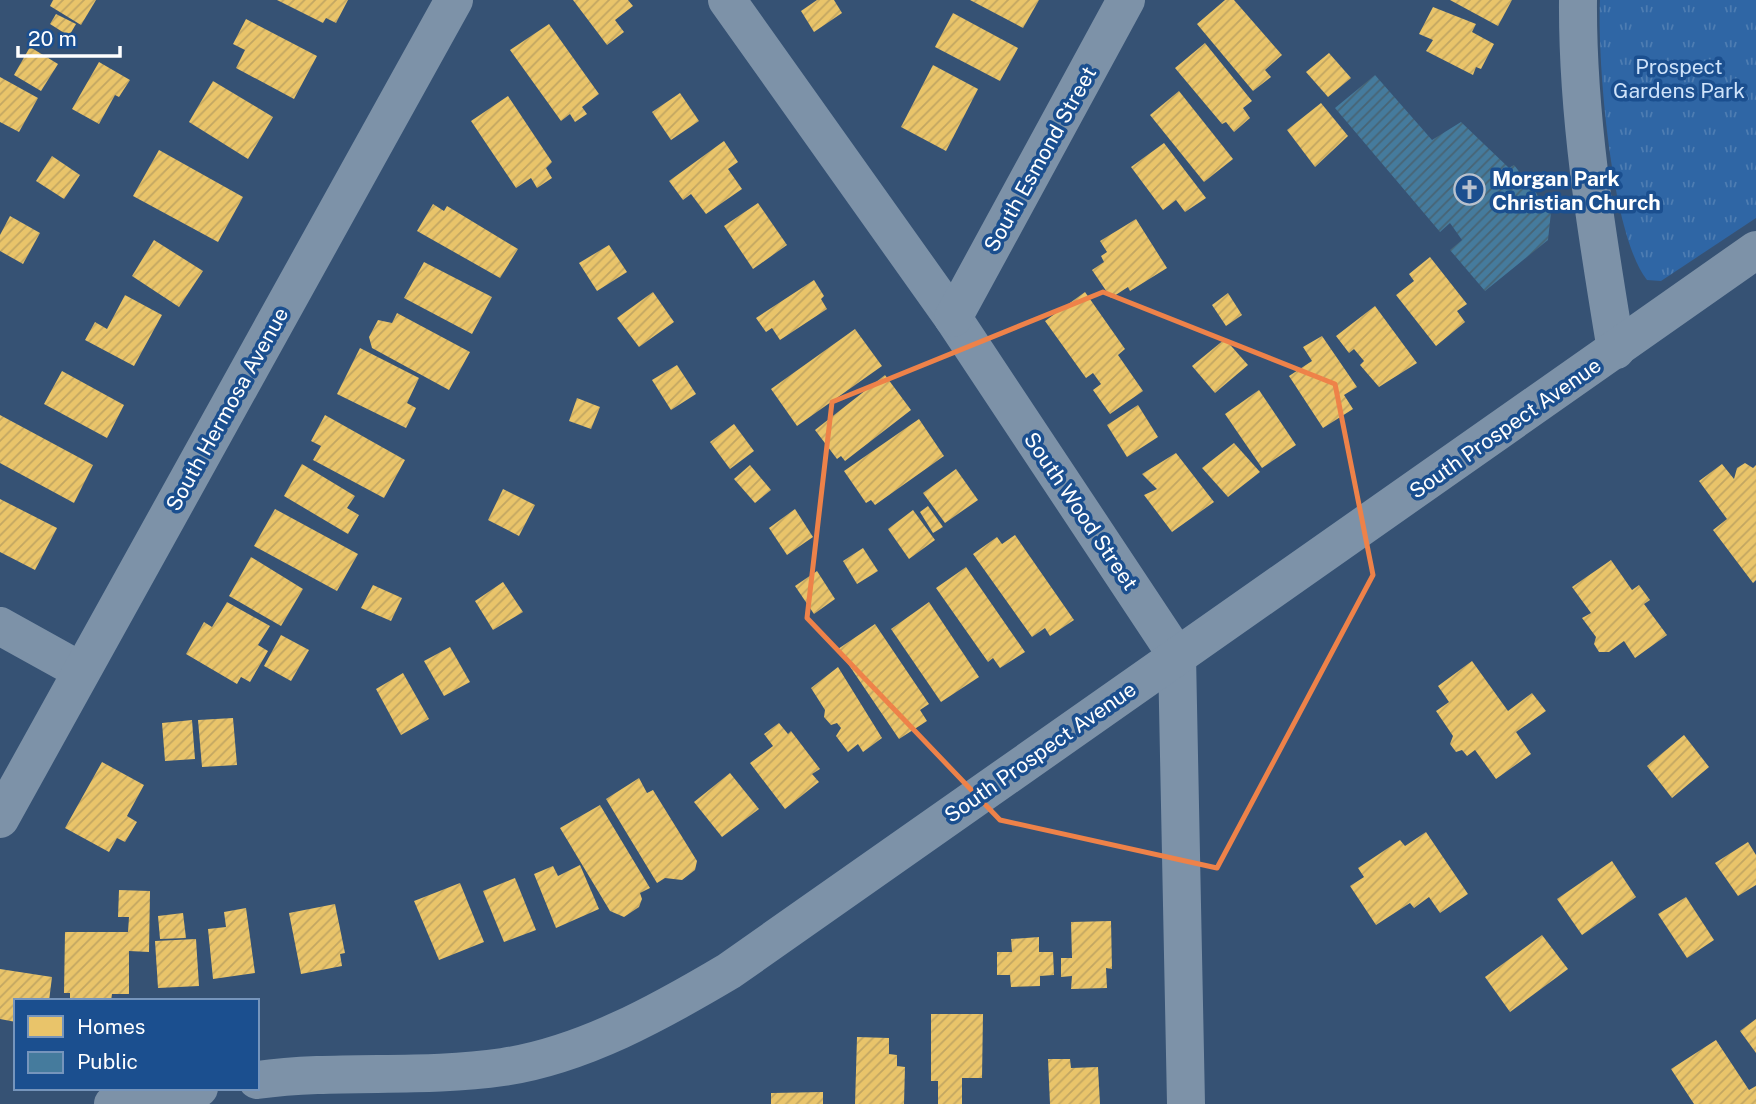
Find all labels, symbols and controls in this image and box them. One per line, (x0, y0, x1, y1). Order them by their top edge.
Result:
scale bar (18, 14, 119, 58)
text: 20 m (28, 26, 77, 51)
park label: Prospect Gardens Park (1613, 54, 1745, 103)
street label: South Esmond Street (979, 62, 1101, 256)
place label: Morgan Park Christian Church (1492, 166, 1661, 215)
church icon: Morgan Park Christian Church (1452, 173, 1486, 207)
street label: South Hermosa Avenue (161, 303, 293, 515)
street label: South Prospect Avenue (1404, 352, 1606, 504)
street label: South Wood Street (1019, 427, 1143, 595)
street label: South Prospect Avenue (939, 676, 1141, 828)
legend (14, 999, 259, 1090)
text: Homes (77, 1014, 145, 1039)
text: Public (77, 1049, 138, 1074)

